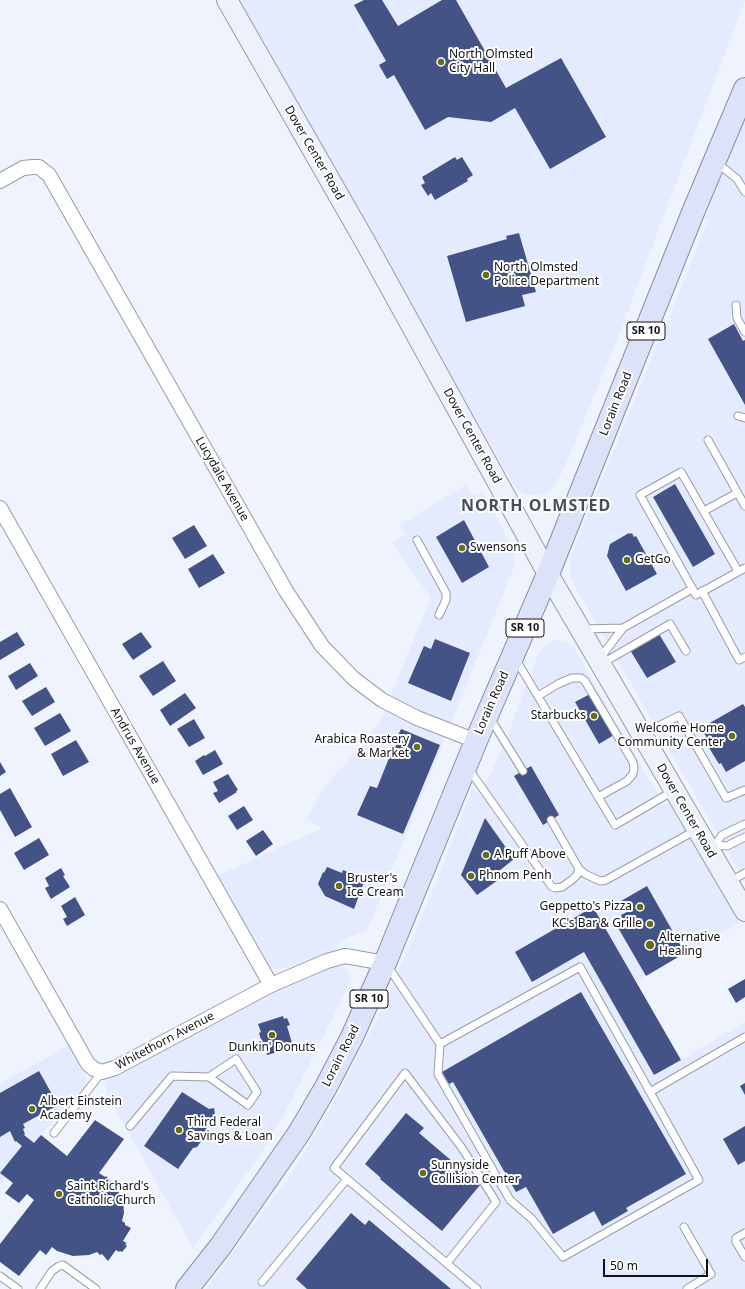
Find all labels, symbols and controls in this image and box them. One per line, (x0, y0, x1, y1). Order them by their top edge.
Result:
place label: North Olmsted City Hall (449, 48, 533, 76)
marker: North Olmsted City Hall (436, 57, 446, 67)
street label: Dover Center Road (281, 103, 347, 203)
place label: North Olmsted Police Department (494, 261, 599, 289)
marker: North Olmsted Police Department (481, 270, 491, 280)
road number: SR 10 (627, 322, 665, 340)
street label: Lorain Road (597, 370, 635, 438)
street label: Dover Center Road (440, 386, 504, 486)
street label: Lucydale Avenue (192, 434, 252, 524)
district label: NORTH OLMSTED (461, 496, 611, 516)
place label: Swensons (470, 541, 526, 555)
marker: Swensons (457, 543, 467, 553)
place label: GetGo (635, 553, 671, 567)
marker: GetGo (622, 555, 632, 565)
road number: SR 10 (506, 619, 544, 637)
street label: Lorain Road (472, 669, 512, 737)
street label: Andrus Avenue (107, 705, 163, 787)
place label: Starbucks (531, 709, 586, 723)
marker: Starbucks (589, 711, 599, 721)
place label: Welcome Home Community Center (617, 722, 724, 750)
marker: Welcome Home Community Center (727, 731, 737, 741)
place label: Arabica Roastery & Market (314, 733, 409, 761)
marker: Arabica Roastery & Market (412, 742, 422, 752)
street label: Dover Center Road (653, 761, 719, 861)
place label: A Puff Above (494, 848, 566, 862)
marker: A Puff Above (481, 850, 491, 860)
place label: Phnom Penh (479, 869, 552, 883)
marker: Phnom Penh (466, 871, 476, 881)
place label: Bruster's Ice Cream (347, 872, 404, 900)
marker: Bruster's Ice Cream (334, 881, 344, 891)
place label: Geppetto's Pizza (540, 900, 632, 914)
marker: Geppetto's Pizza (635, 902, 645, 912)
place label: KC's Bar & Grille (552, 917, 642, 931)
marker: KC's Bar & Grille (645, 919, 655, 929)
place label: Alternative Healing (659, 931, 720, 959)
marker: Alternative Healing (644, 939, 656, 951)
road number: SR 10 (350, 990, 388, 1008)
street label: Whitethorn Avenue (113, 1009, 217, 1073)
street label: Lorain Road (319, 1023, 363, 1089)
marker: Dunkin' Donuts (267, 1030, 277, 1040)
place label: Dunkin' Donuts (228, 1041, 316, 1055)
place label: Albert Einstein Academy (40, 1095, 122, 1123)
marker: Albert Einstein Academy (27, 1104, 37, 1114)
place label: Third Federal Savings & Loan (187, 1116, 273, 1144)
marker: Third Federal Savings & Loan (174, 1125, 184, 1135)
place label: Sunnyside Collision Center (431, 1159, 520, 1187)
marker: Sunnyside Collision Center (418, 1168, 428, 1178)
place label: Saint Richard's Catholic Church (67, 1180, 156, 1208)
marker: Saint Richard's Catholic Church (54, 1189, 64, 1199)
scale bar (605, 1251, 710, 1277)
text: 50 m (610, 1257, 638, 1274)

